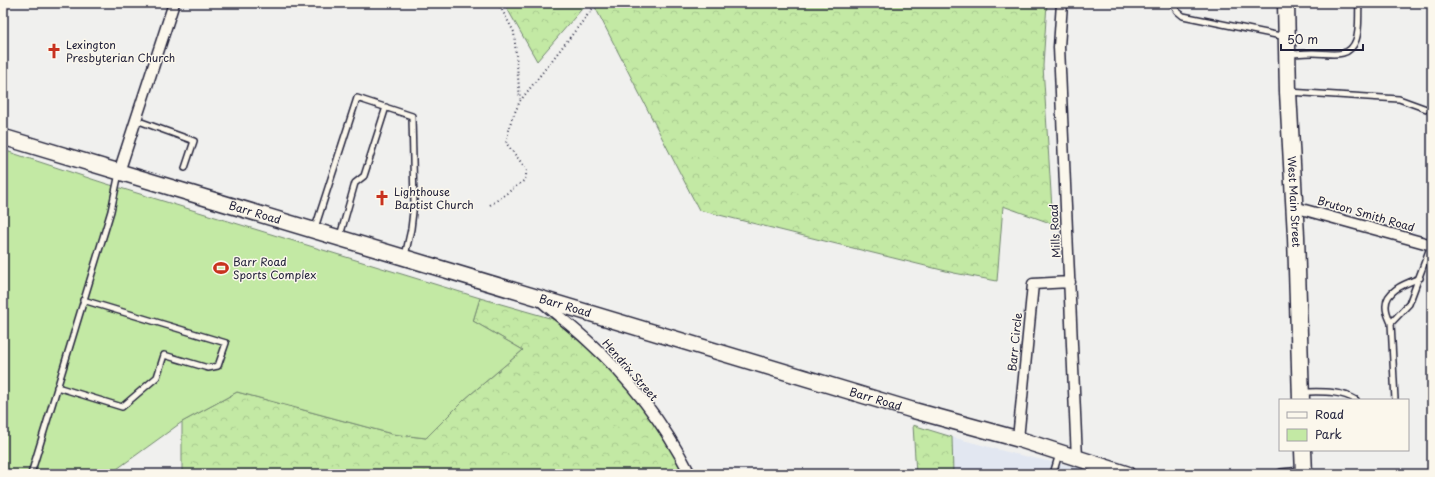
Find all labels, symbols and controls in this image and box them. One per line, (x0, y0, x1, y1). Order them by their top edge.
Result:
scale bar (1281, 26, 1363, 52)
text: 50 m (1287, 30, 1318, 48)
place label: Lexington Presbyterian Church (66, 36, 175, 66)
church icon: Lexington Presbyterian Church (45, 42, 63, 60)
street label: West Main Street (1284, 156, 1305, 248)
place label: Lighthouse Baptist Church (394, 183, 474, 213)
church icon: Lighthouse Baptist Church (373, 189, 391, 207)
street label: Bruton Smith Road (1315, 191, 1417, 236)
street label: Barr Road (227, 196, 283, 228)
street label: Mills Road (1045, 204, 1064, 259)
place label: Barr Road Sports Complex (233, 253, 316, 283)
sports icon: Barr Road Sports Complex (212, 259, 230, 277)
street label: Barr Road (537, 289, 594, 321)
street label: Barr Circle (1003, 312, 1026, 372)
street label: Hendrix Street (599, 335, 663, 405)
street label: Barr Road (847, 383, 904, 414)
legend (1279, 399, 1409, 451)
text: Road (1315, 405, 1344, 423)
text: Park (1315, 425, 1342, 443)

